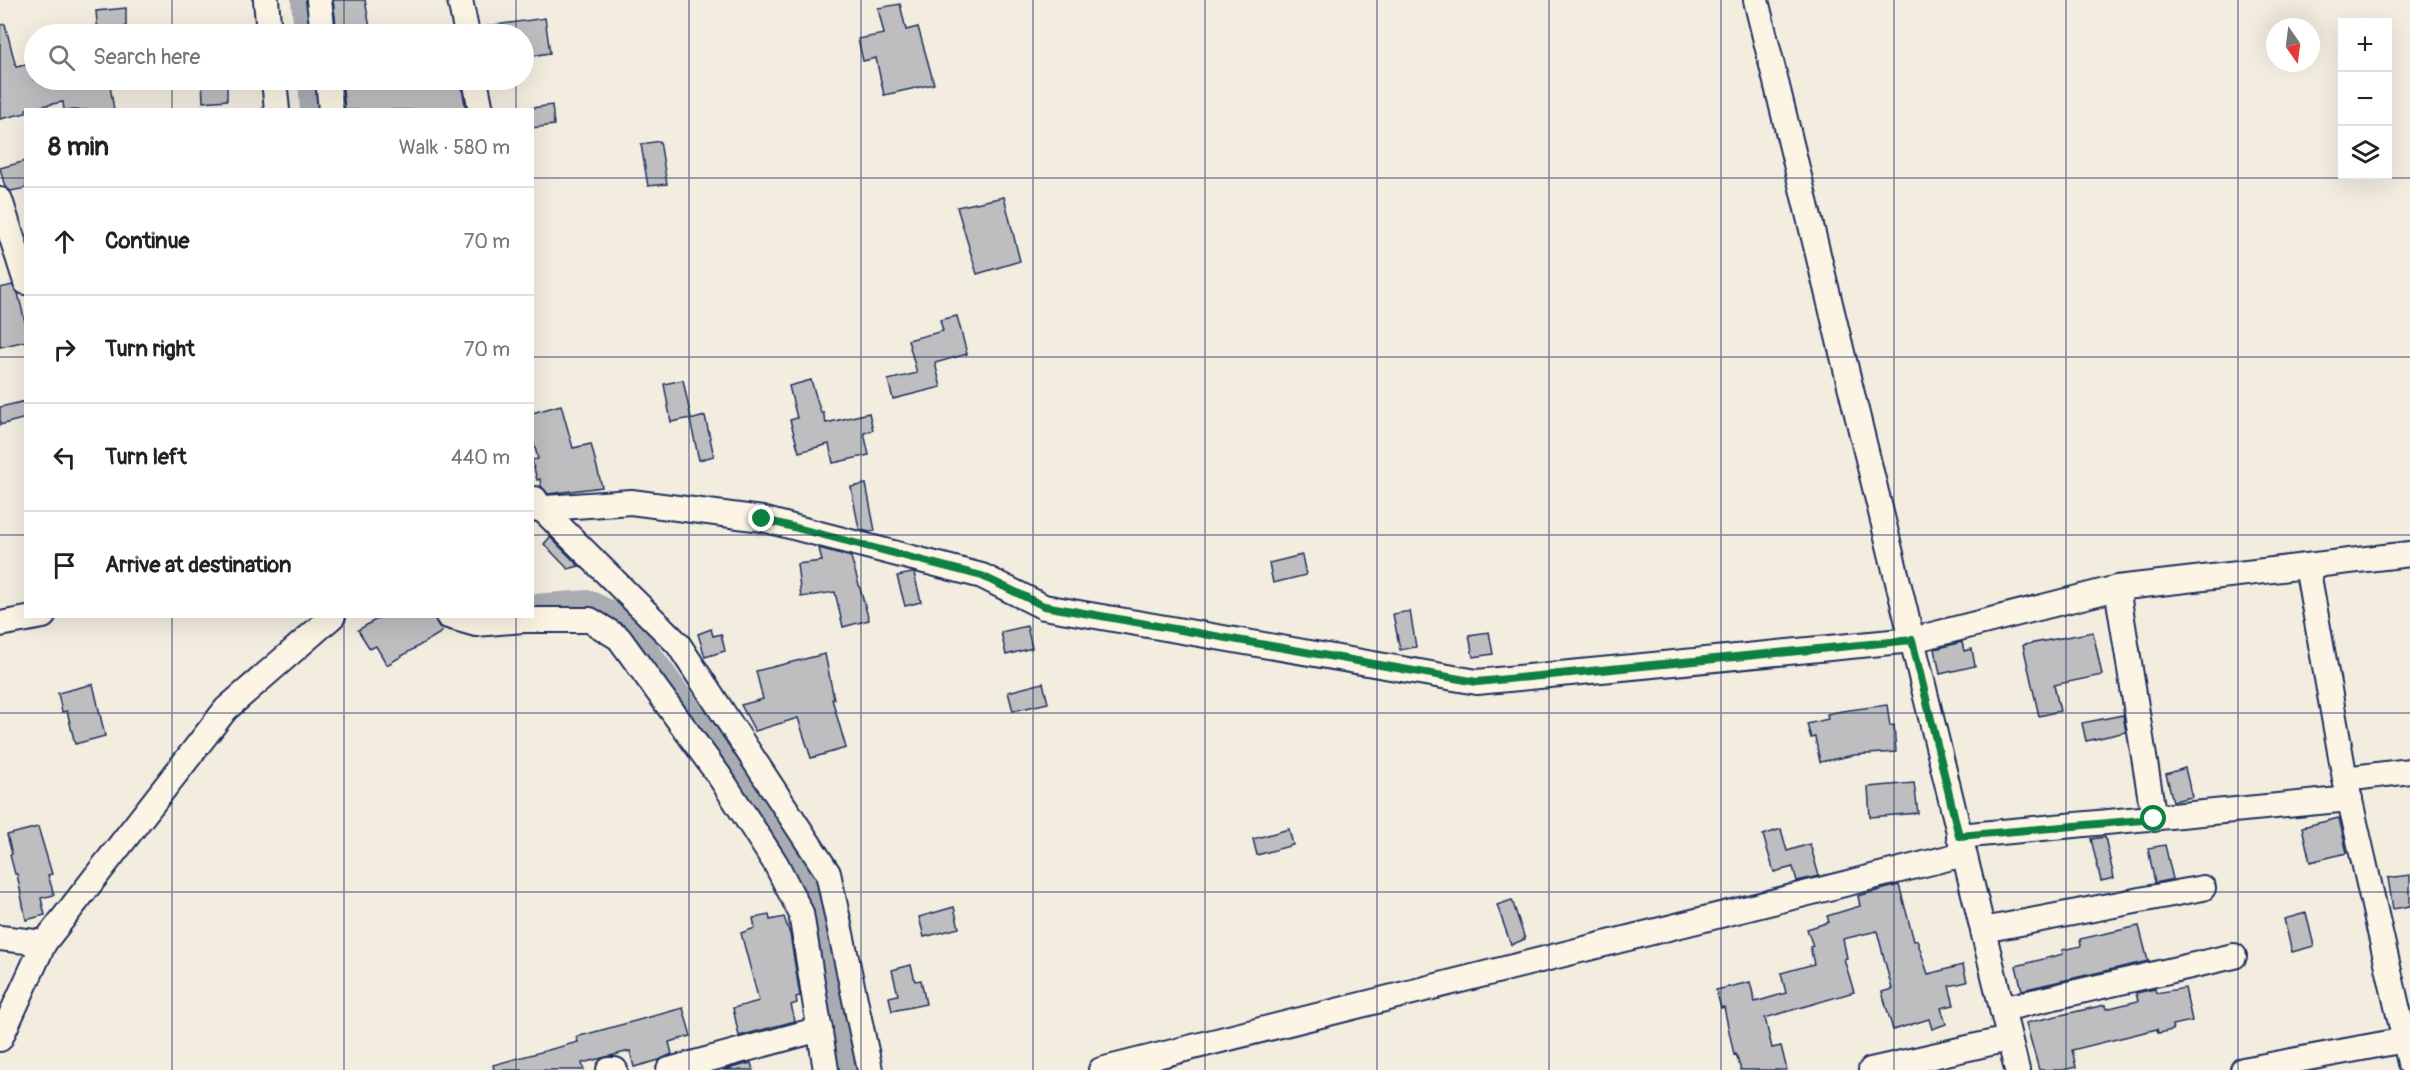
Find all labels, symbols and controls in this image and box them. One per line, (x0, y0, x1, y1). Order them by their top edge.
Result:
north arrow (2266, 18, 2320, 72)
map controls (2338, 18, 2392, 180)
button: + (2338, 18, 2392, 72)
search box (24, 24, 534, 90)
icon: search (45, 41, 78, 74)
text: Search here (93, 43, 200, 71)
button: − (2338, 72, 2392, 126)
button: layers (2338, 126, 2392, 180)
text: 8 min (48, 131, 109, 163)
text: Walk · 580 m (399, 135, 510, 160)
icon: ahead (48, 225, 81, 258)
text: Continue (105, 227, 189, 255)
text: 70 m (464, 229, 510, 254)
icon: right (48, 333, 81, 366)
text: Turn right (105, 335, 195, 363)
text: 70 m (464, 337, 510, 362)
icon: left (48, 441, 81, 474)
text: Turn left (105, 443, 187, 471)
text: 440 m (451, 445, 510, 470)
route end (748, 505, 774, 531)
icon: arrive (48, 549, 81, 582)
text: Arrive at destination (105, 551, 291, 579)
route start (2140, 805, 2166, 831)

